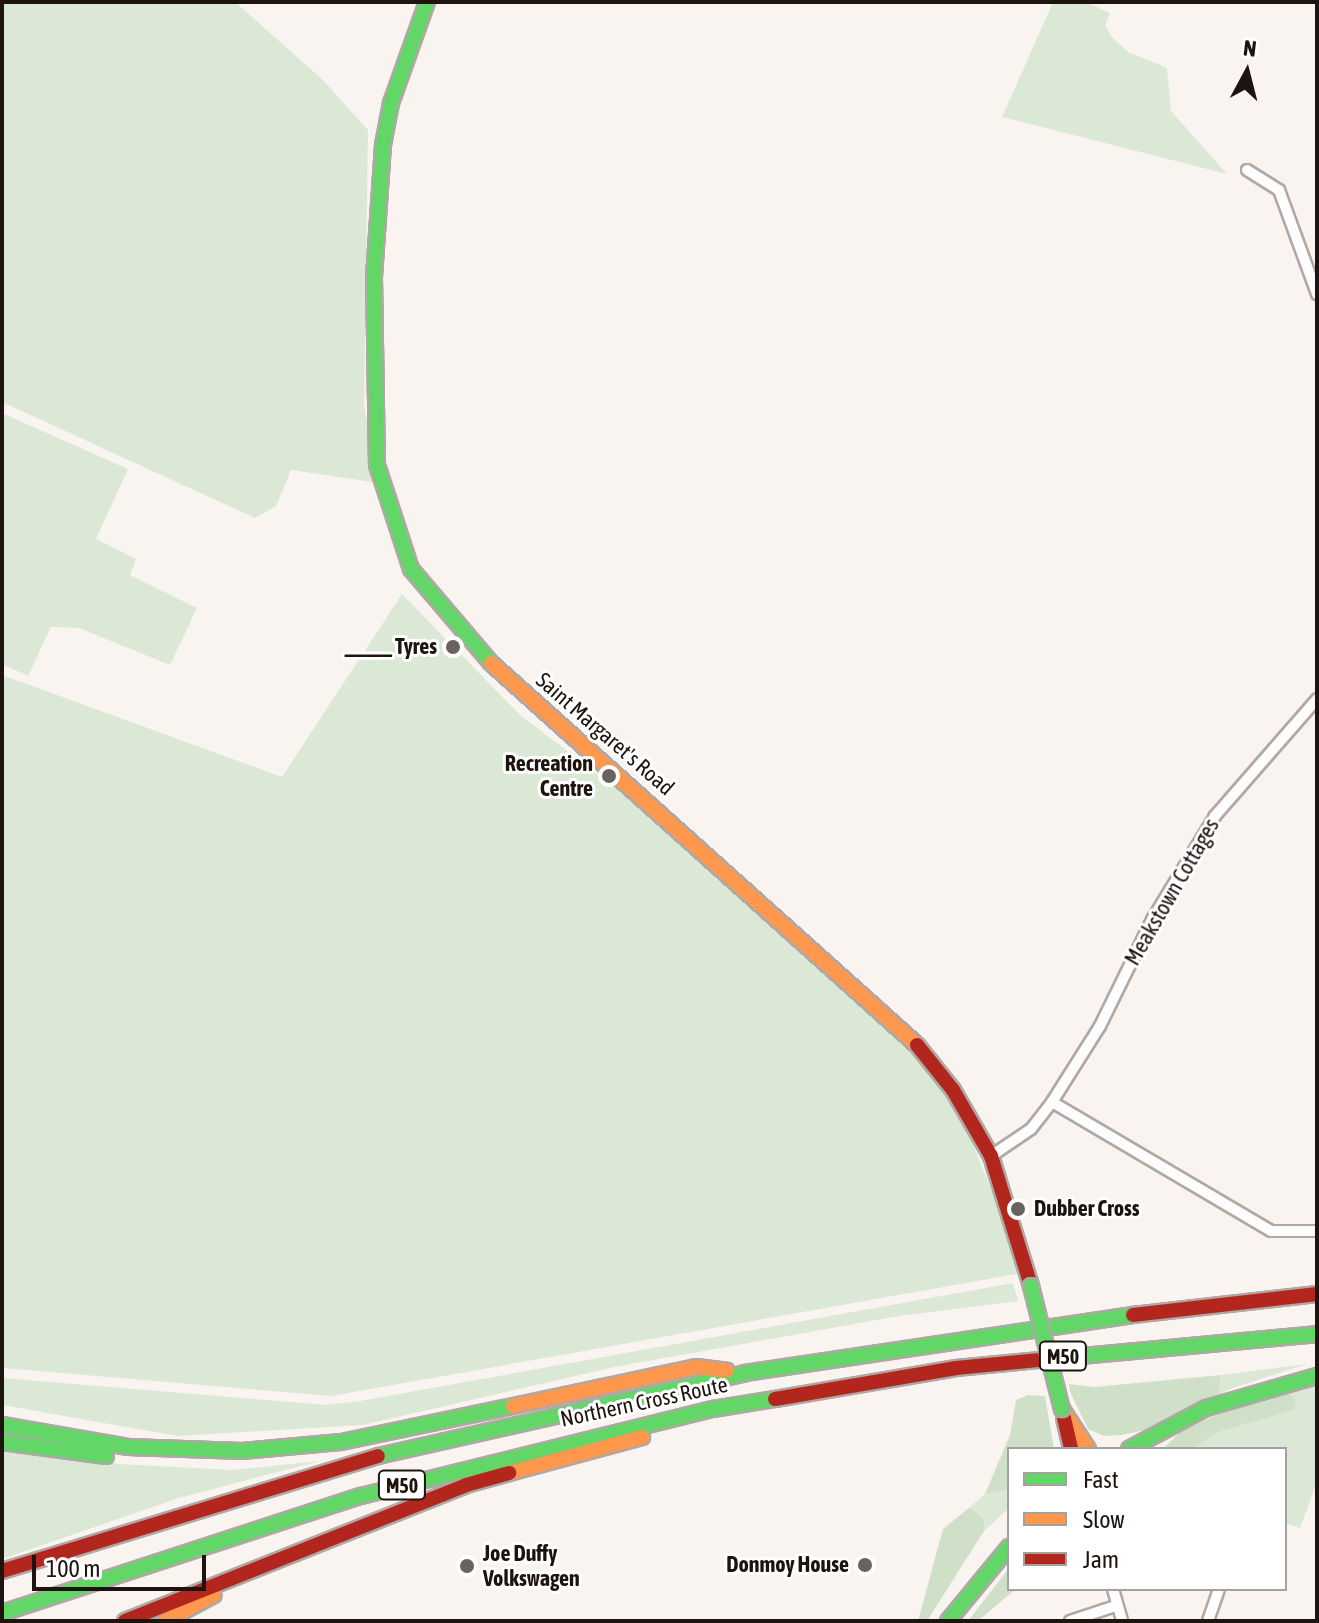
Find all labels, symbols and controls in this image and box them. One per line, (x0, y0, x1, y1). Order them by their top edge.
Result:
north arrow (1207, 32, 1287, 112)
text: N (1242, 34, 1258, 62)
place label: _____ Tyres (345, 634, 437, 660)
marker: _____ Tyres (444, 638, 462, 656)
street label: Saint Margaret's Road (531, 667, 679, 801)
place label: Recreation Centre (505, 750, 593, 802)
marker: Recreation Centre (600, 767, 618, 785)
street label: Meakstown Cottages (1119, 814, 1225, 970)
place label: Dubber Cross (1034, 1196, 1140, 1222)
marker: Dubber Cross (1009, 1200, 1027, 1218)
road number: M50 (1037, 1340, 1089, 1372)
street label: Northern Cross Route (558, 1371, 730, 1433)
legend (1007, 1447, 1287, 1591)
text: Fast (1083, 1466, 1119, 1493)
road number: M50 (376, 1469, 428, 1501)
text: Slow (1083, 1506, 1125, 1533)
scale bar (36, 1539, 210, 1589)
place label: Joe Duffy Volkswagen (483, 1540, 580, 1592)
text: Jam (1083, 1546, 1119, 1573)
place label: Donmoy House (726, 1552, 849, 1578)
text: 100 m (46, 1555, 100, 1582)
marker: Donmoy House (856, 1556, 874, 1574)
marker: Joe Duffy Volkswagen (458, 1557, 476, 1575)

